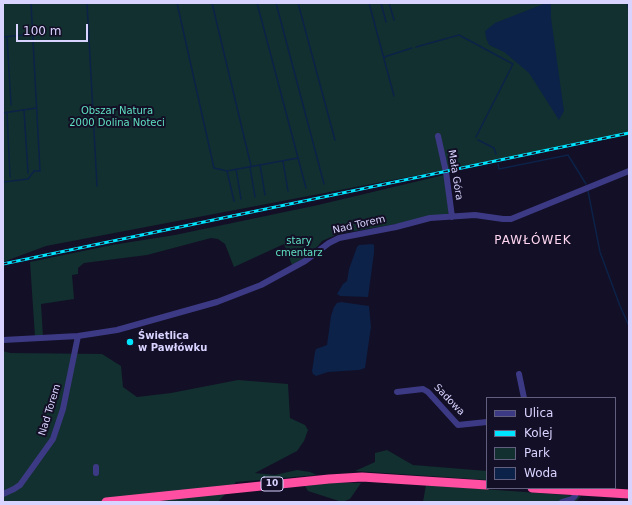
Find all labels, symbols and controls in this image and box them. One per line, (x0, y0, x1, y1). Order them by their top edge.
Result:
scale bar (18, 16, 90, 42)
text: 100 m (23, 24, 61, 38)
park label: Obszar Natura 2000 Dolina Noteci (69, 105, 165, 128)
street label: Mała Góra (445, 149, 465, 201)
street label: Nad Torem (332, 213, 386, 237)
district label: PAWŁÓWEK (494, 234, 572, 248)
park label: stary cmentarz (275, 235, 323, 258)
place label: Świetlica w Pawłówku (138, 330, 207, 354)
marker: Świetlica w Pawłówku (125, 337, 135, 347)
street label: Sadowa (431, 382, 467, 418)
street label: Nad Torem (36, 383, 64, 437)
legend (486, 397, 616, 489)
text: Ulica (524, 406, 553, 420)
text: Kolej (524, 426, 553, 440)
text: Park (524, 446, 550, 460)
text: Woda (524, 466, 557, 480)
road number: 10 (261, 477, 283, 491)

